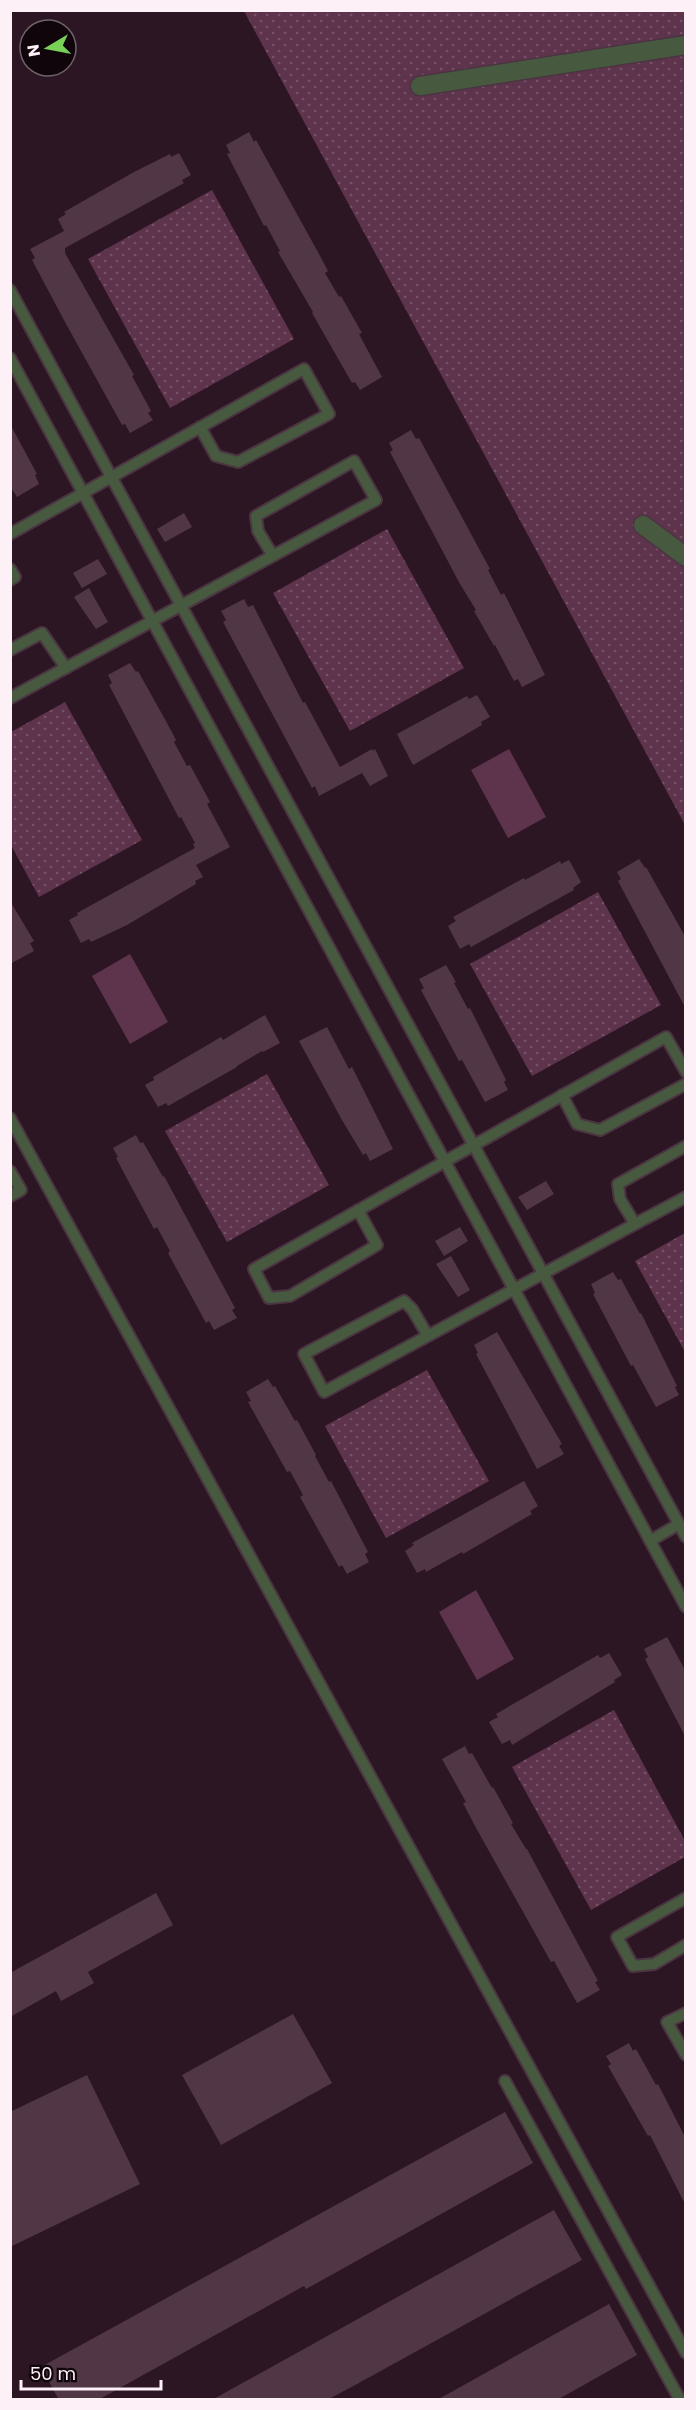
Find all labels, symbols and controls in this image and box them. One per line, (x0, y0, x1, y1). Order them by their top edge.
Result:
north arrow (18, 18, 78, 78)
text: N (21, 43, 46, 58)
scale bar (21, 2353, 160, 2391)
text: 50 m (30, 2361, 76, 2386)

